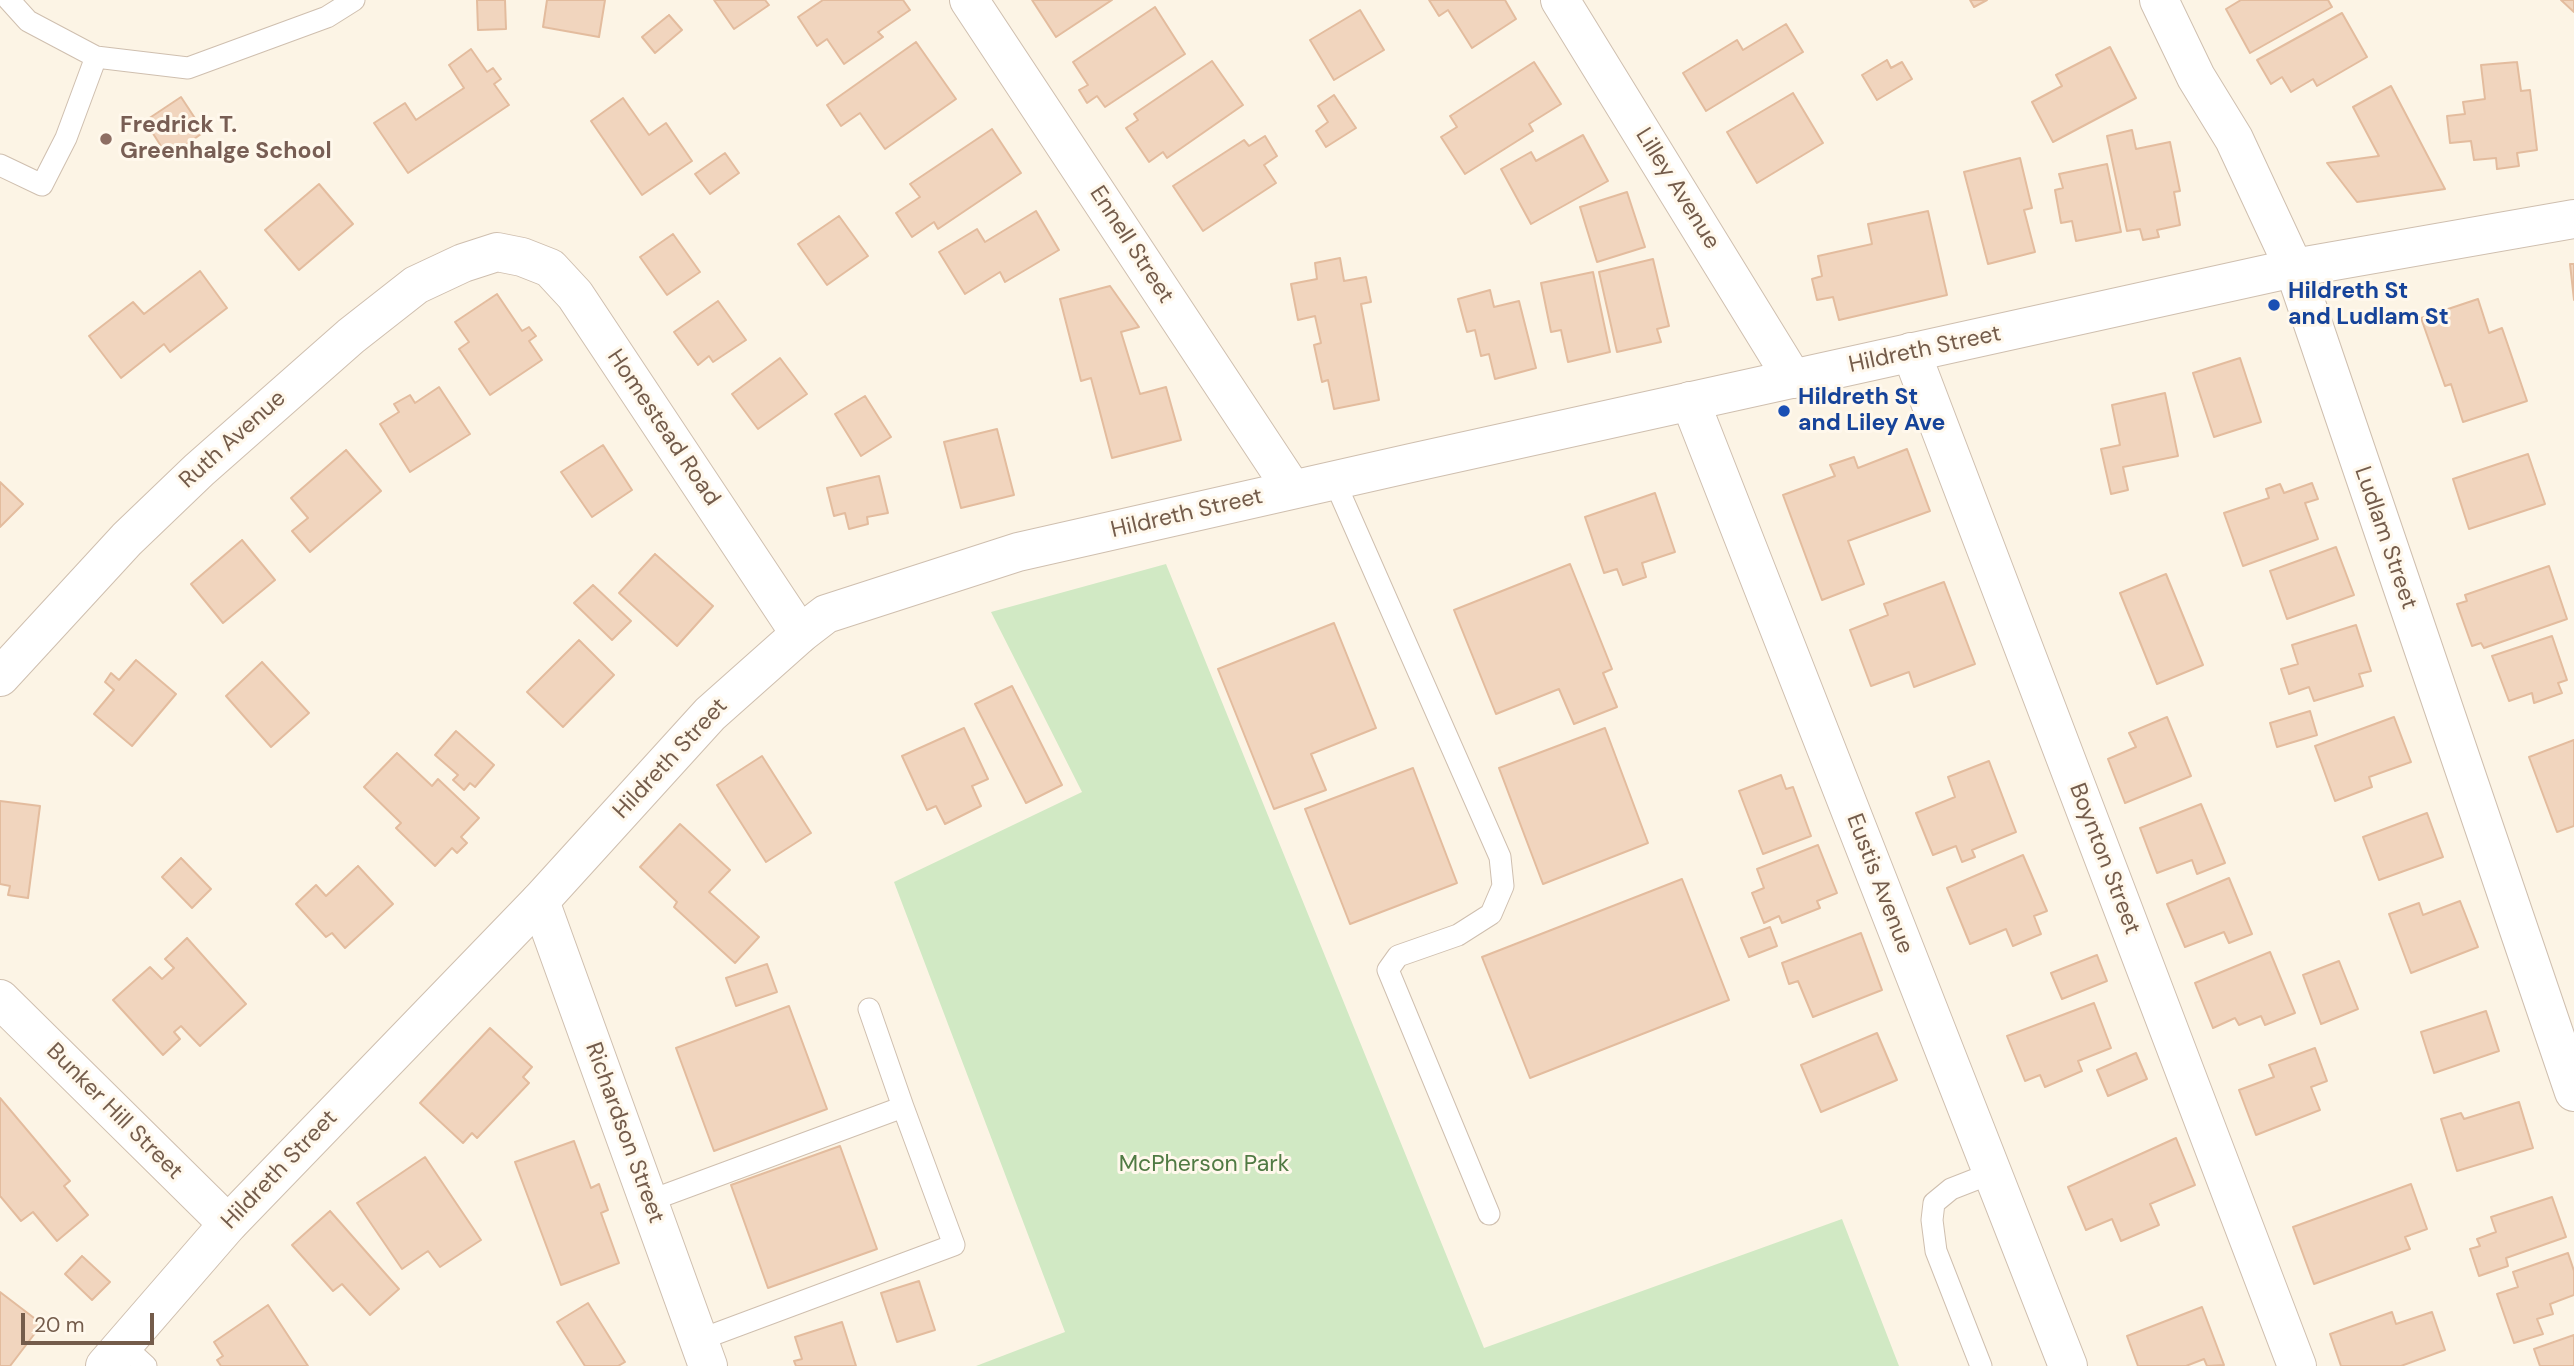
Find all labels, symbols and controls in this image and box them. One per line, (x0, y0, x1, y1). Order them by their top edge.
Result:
place label: Fredrick T. Greenhalge School (120, 112, 332, 166)
street label: Lilley Avenue (1629, 123, 1725, 255)
marker: Fredrick T. Greenhalge School (98, 131, 114, 147)
street label: Ennell Street (1083, 181, 1179, 309)
place label: Hildreth St and Ludlam St (2288, 278, 2449, 332)
marker: Hildreth St and Ludlam St (2266, 297, 2282, 313)
street label: Hildreth Street (1846, 320, 2004, 380)
street label: Homestead Road (601, 345, 725, 511)
place label: Hildreth St and Liley Ave (1798, 384, 1945, 438)
street label: Ruth Avenue (174, 385, 292, 495)
marker: Hildreth St and Liley Ave (1776, 403, 1792, 419)
street label: Ludlam Street (2348, 463, 2422, 613)
street label: Hildreth Street (1108, 483, 1266, 545)
street label: Hildreth Street (608, 693, 734, 825)
street label: Boynton Street (2063, 780, 2145, 938)
street label: Eustis Avenue (1840, 810, 1918, 958)
street label: Bunker Hill Street (40, 1038, 188, 1186)
street label: Richardson Street (578, 1039, 670, 1227)
street label: Hildreth Street (216, 1105, 344, 1235)
park label: McPherson Park (1119, 1151, 1289, 1179)
scale bar (24, 1300, 158, 1344)
text: 20 m (34, 1311, 85, 1339)

